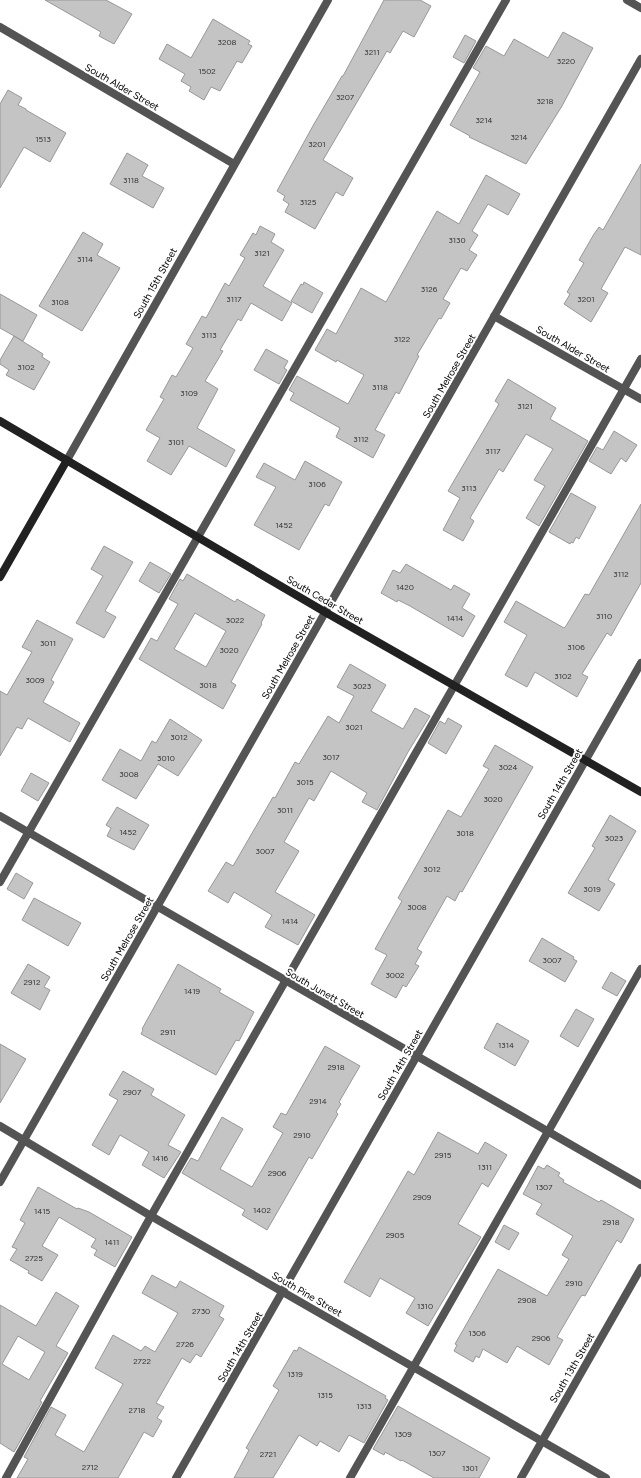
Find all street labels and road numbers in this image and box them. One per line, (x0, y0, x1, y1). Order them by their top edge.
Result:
street label: South Alder Street (83, 60, 162, 114)
street label: South 15th Street (130, 245, 180, 321)
street label: South Alder Street (534, 322, 613, 376)
street label: South Melrose Street (420, 331, 479, 420)
street label: South Cedar Street (284, 573, 366, 627)
street label: South Melrose Street (259, 612, 318, 701)
street label: South 14th Street (534, 746, 586, 822)
street label: South Melrose Street (98, 894, 157, 983)
street label: South Junett Street (283, 965, 367, 1021)
street label: South 14th Street (374, 1027, 426, 1103)
street label: South Pine Street (270, 1269, 345, 1319)
street label: South 14th Street (214, 1309, 266, 1385)
street label: South 13th Street (547, 1330, 597, 1405)

